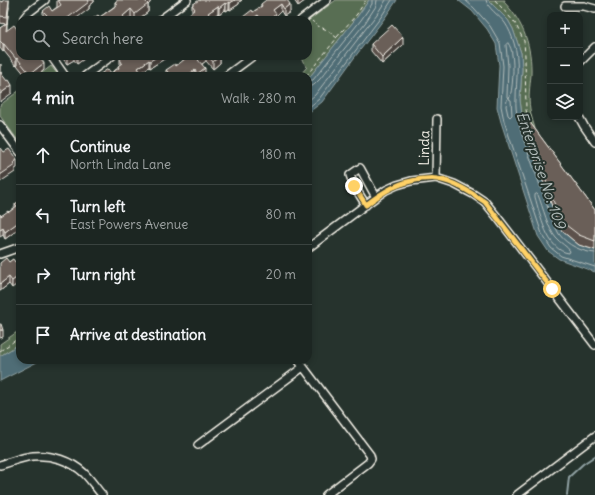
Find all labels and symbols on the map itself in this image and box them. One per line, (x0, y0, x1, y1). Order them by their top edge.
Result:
water label: Enterprise No. 109 (513, 109, 571, 232)
street label: Linda (415, 130, 433, 166)
route end (345, 177, 363, 195)
route start (543, 280, 561, 298)

